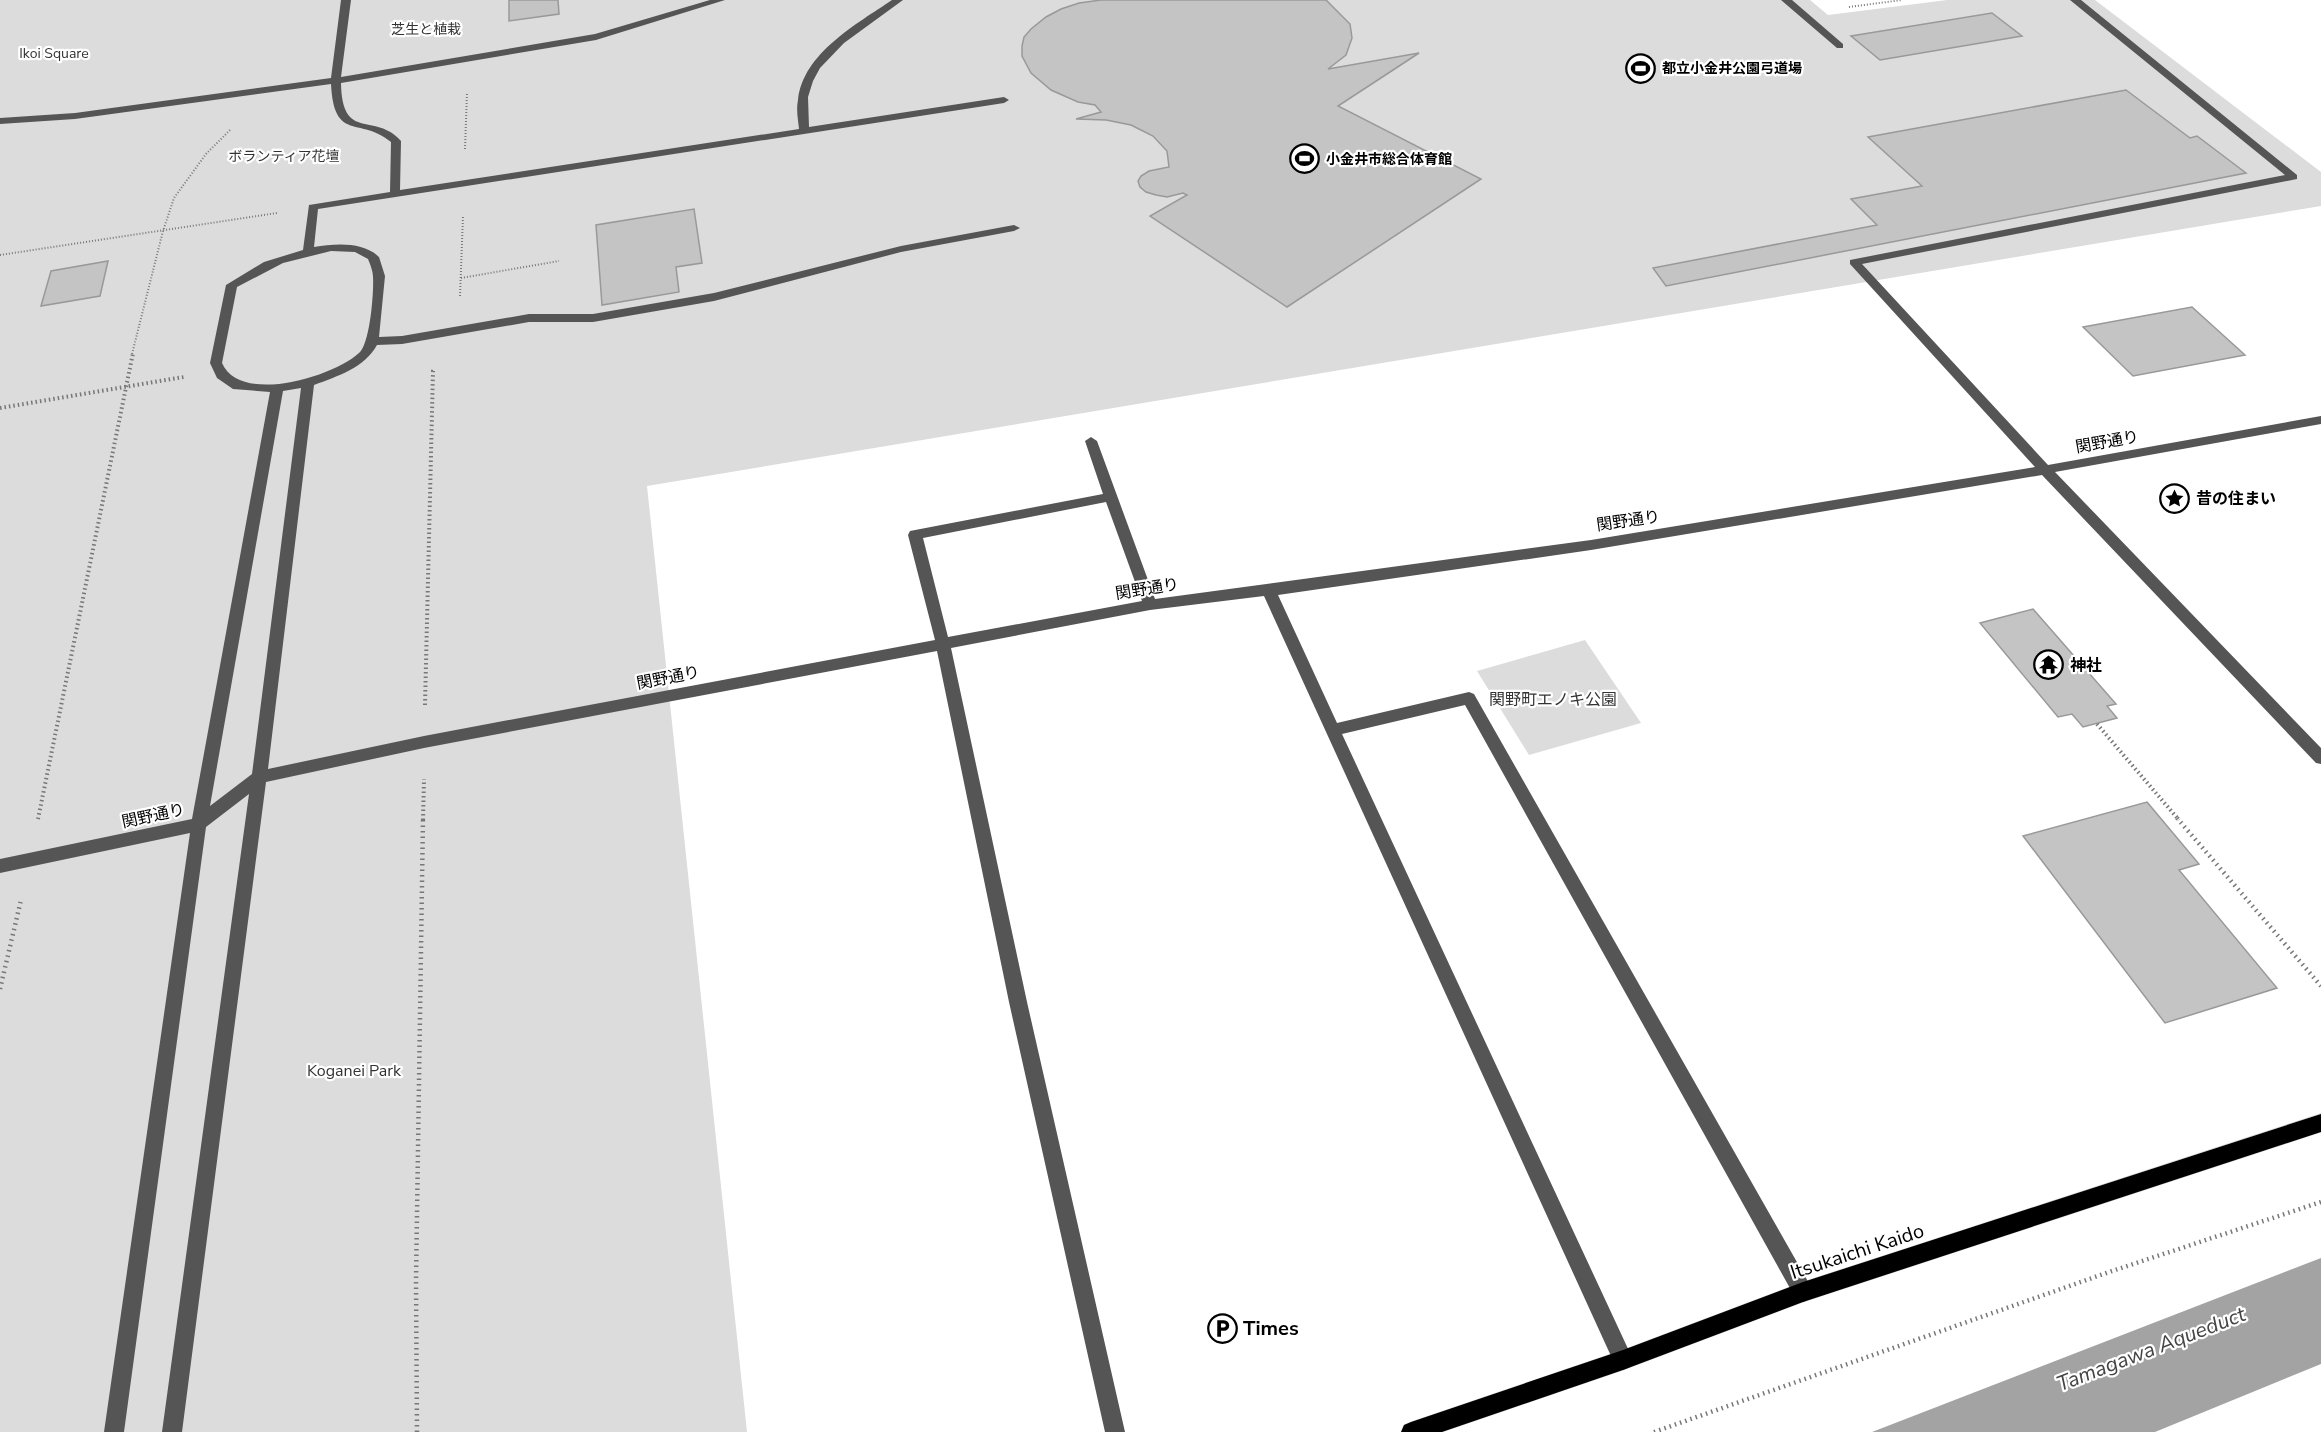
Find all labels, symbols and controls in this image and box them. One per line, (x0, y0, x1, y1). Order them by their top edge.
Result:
park label: 芝生と植栽 (391, 20, 461, 39)
park label: Ikoi Square (19, 44, 89, 63)
sports icon: 都立小金井公園弓道場 (1625, 52, 1657, 84)
place label: 都立小金井公園弓道場 (1662, 59, 1802, 78)
sports icon: 小金井市総合体育館 (1289, 143, 1321, 175)
park label: ボランティア花壇 (228, 147, 340, 166)
place label: 小金井市総合体育館 (1326, 150, 1452, 169)
street label: 関野通り (2074, 426, 2141, 458)
place icon: 昔の住まい (2159, 482, 2191, 514)
place label: 昔の住まい (2196, 488, 2276, 510)
street label: 関野通り (1595, 506, 1661, 536)
street label: 関野通り (1114, 573, 1180, 605)
temple icon: 神社 (2033, 649, 2065, 681)
place label: 神社 (2070, 655, 2102, 677)
street label: 関野通り (635, 661, 702, 695)
park label: 関野町エノキ公園 (1489, 689, 1617, 711)
street label: 関野通り (120, 799, 187, 833)
park label: Koganei Park (307, 1060, 402, 1082)
street label: Itsukaichi Kaido (1787, 1217, 1927, 1286)
water label: Tamagawa Aqueduct (2053, 1300, 2250, 1398)
parking icon: Times (1206, 1312, 1238, 1344)
place label: Times (1243, 1315, 1299, 1342)

